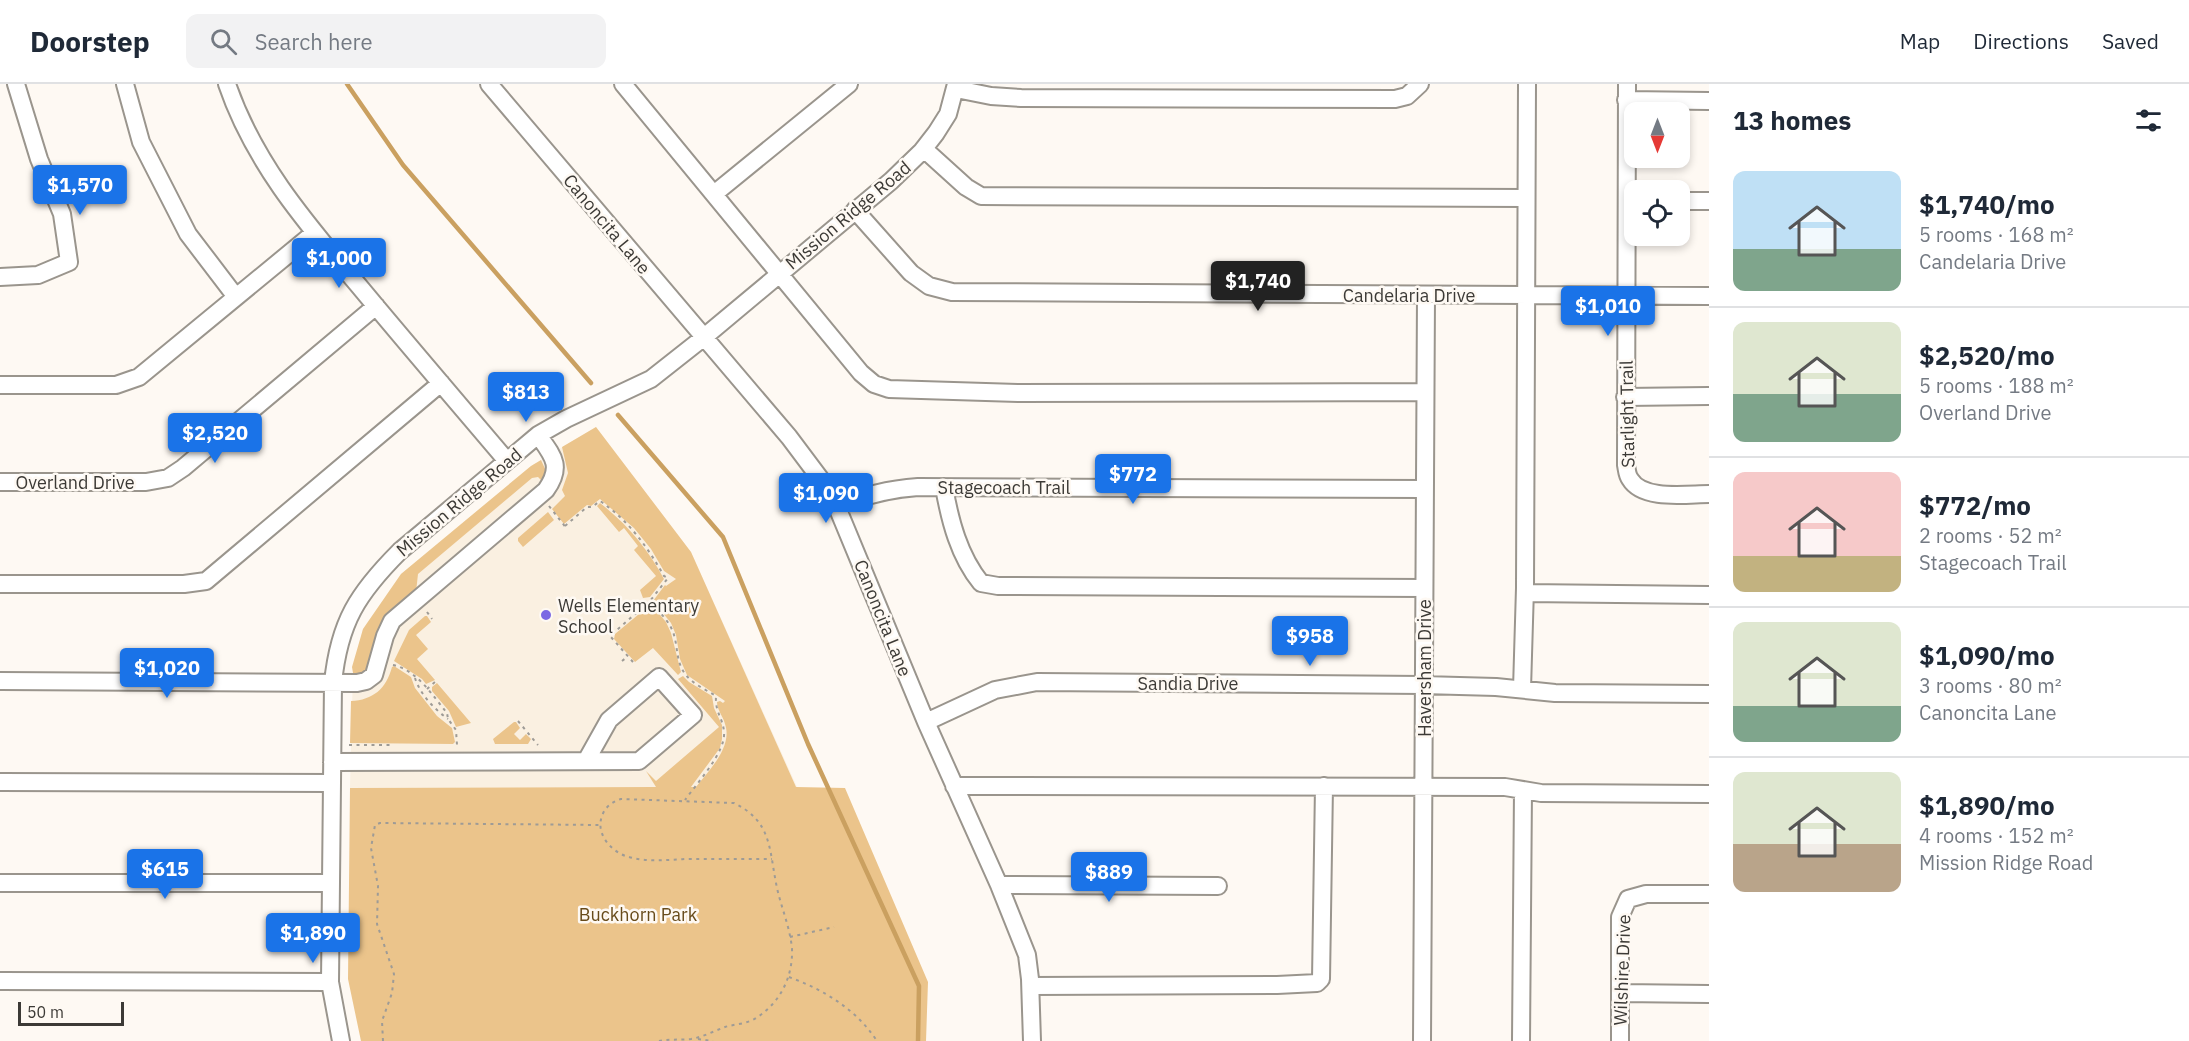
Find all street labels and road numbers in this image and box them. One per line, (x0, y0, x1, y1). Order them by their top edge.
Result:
street label: Mission Ridge Road (780, 156, 916, 274)
street label: Canoncita Lane (558, 169, 656, 279)
street label: Candelaria Drive (1343, 284, 1475, 307)
street label: Starlight Trail (1615, 360, 1639, 468)
street label: Mission Ridge Road (391, 443, 527, 561)
street label: Overland Drive (15, 471, 135, 494)
street label: Stagecoach Trail (938, 476, 1071, 499)
street label: Canoncita Lane (849, 556, 917, 680)
street label: Haversham Drive (1413, 599, 1436, 737)
street label: Sandia Drive (1138, 672, 1239, 695)
street label: Wilshire Drive (1609, 914, 1635, 1026)

